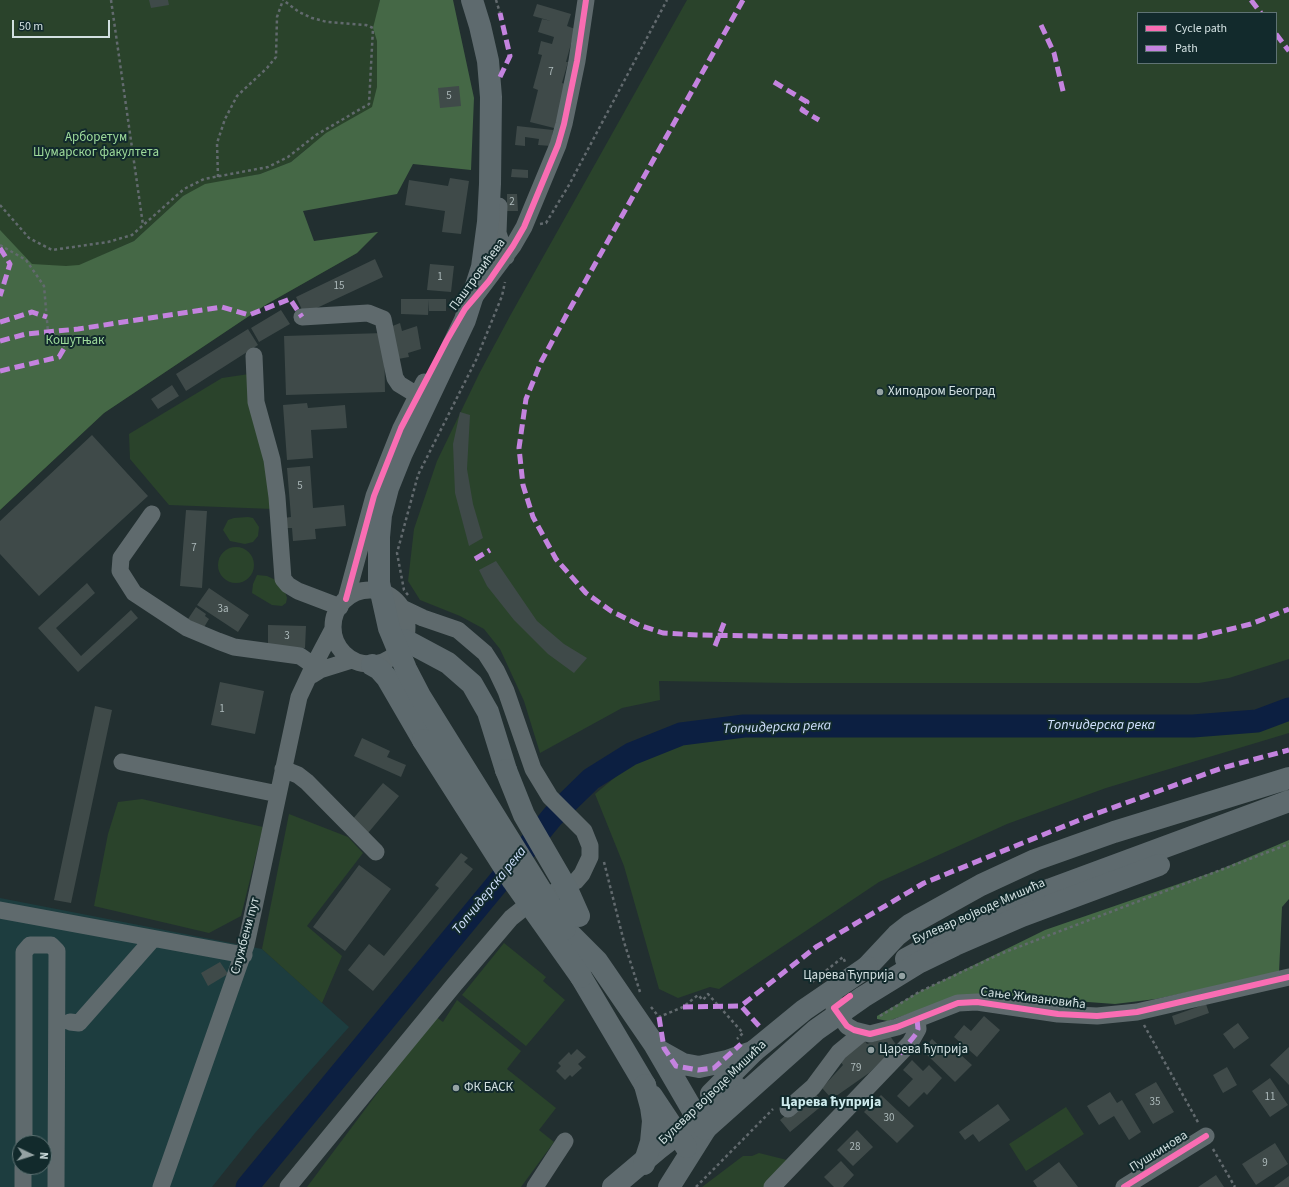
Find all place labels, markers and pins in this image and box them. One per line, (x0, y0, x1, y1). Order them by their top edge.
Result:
place label: Хиподром Београд (888, 384, 995, 400)
marker: Хиподром Београд (875, 387, 885, 397)
place label: Царева Ћуприја (803, 968, 894, 984)
marker: Царева Ћуприја (897, 971, 907, 981)
place label: Царева ћуприја (879, 1042, 968, 1058)
marker: Царева ћуприја (866, 1045, 876, 1055)
place label: ФК БАСК (464, 1080, 513, 1096)
marker: ФК БАСК (451, 1083, 461, 1093)

